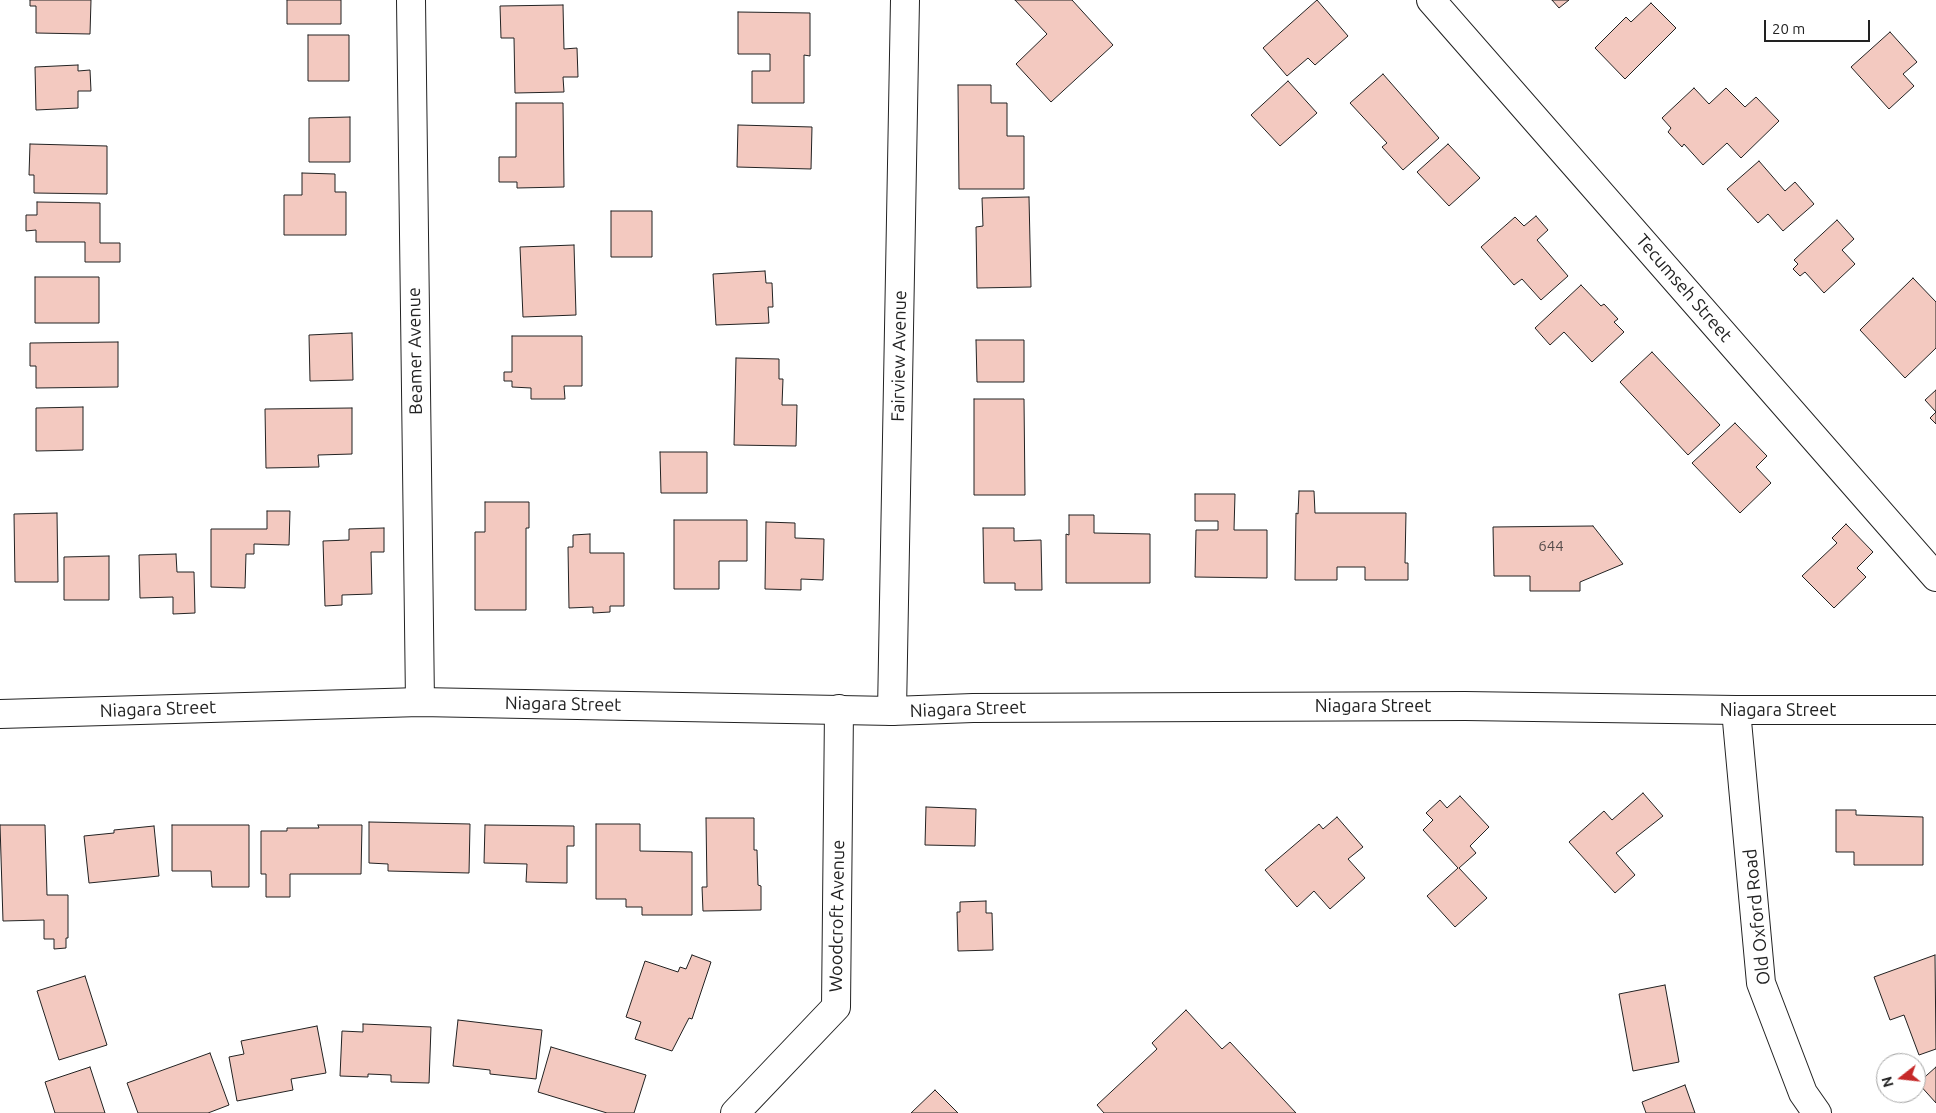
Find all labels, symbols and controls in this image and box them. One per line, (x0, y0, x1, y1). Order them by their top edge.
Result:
scale bar (1766, 10, 1872, 42)
text: 20 m (1772, 20, 1805, 37)
street label: Tecumseh Street (1631, 230, 1737, 346)
street label: Beamer Avenue (403, 287, 427, 415)
street label: Fairview Avenue (887, 290, 911, 422)
house number: 644 (1538, 537, 1564, 555)
street label: Niagara Street (505, 692, 621, 716)
street label: Niagara Street (1315, 695, 1431, 717)
street label: Niagara Street (99, 696, 217, 722)
street label: Niagara Street (909, 696, 1027, 722)
street label: Niagara Street (1720, 699, 1836, 721)
street label: Woodcroft Avenue (825, 840, 849, 992)
street label: Old Oxford Road (1739, 848, 1775, 986)
north arrow (1876, 1053, 1926, 1103)
text: N (1878, 1075, 1897, 1089)

